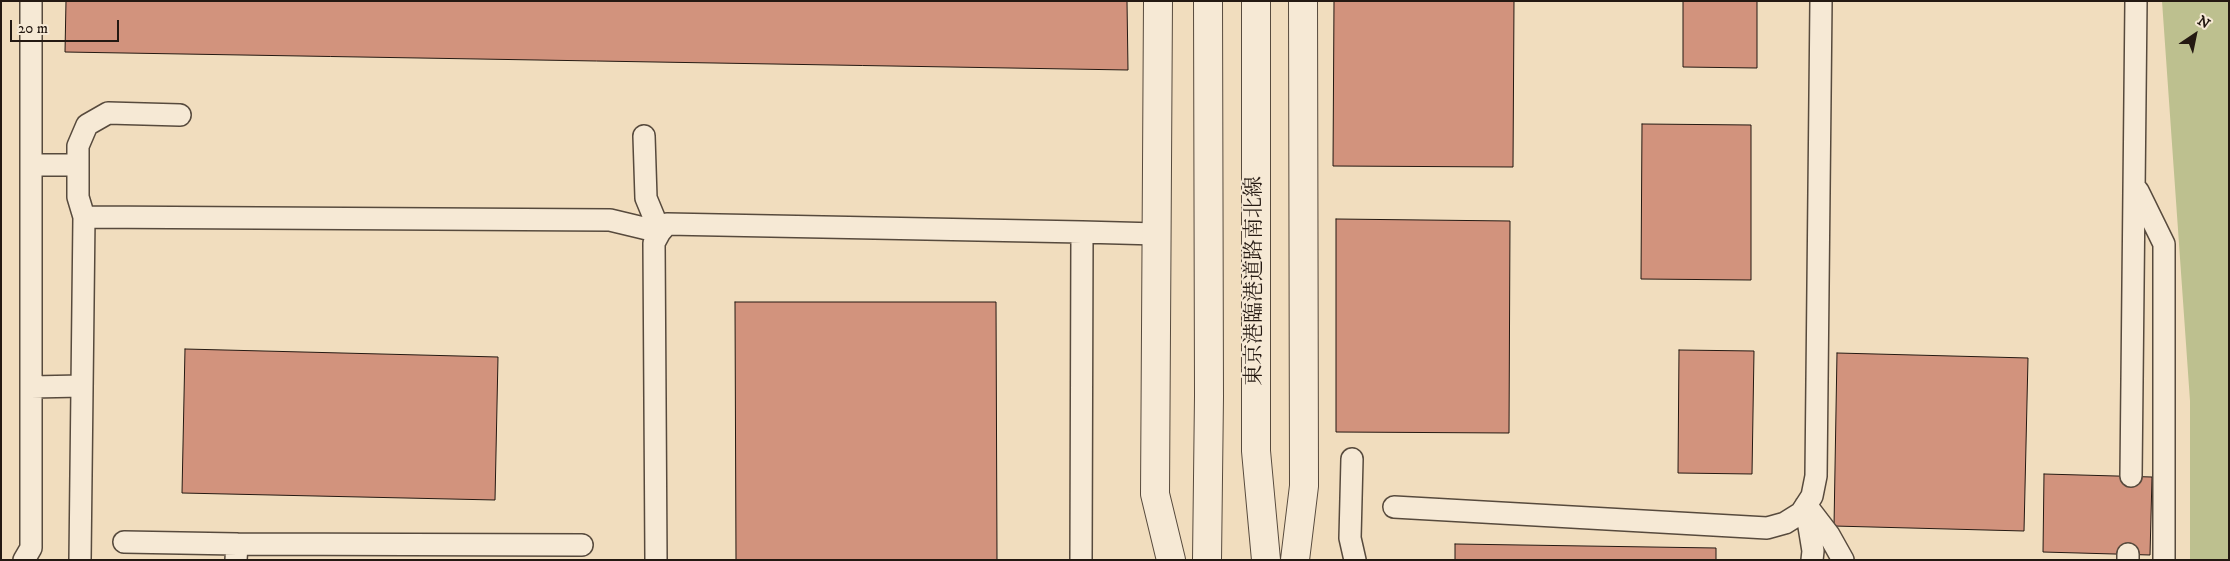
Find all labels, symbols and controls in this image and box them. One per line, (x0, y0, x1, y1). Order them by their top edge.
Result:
scale bar (12, 10, 121, 42)
north arrow (2170, 10, 2220, 60)
text: N (2194, 12, 2213, 33)
text: 20 m (18, 19, 48, 38)
street label: 東京港臨港道路南北線 (1243, 176, 1269, 386)

